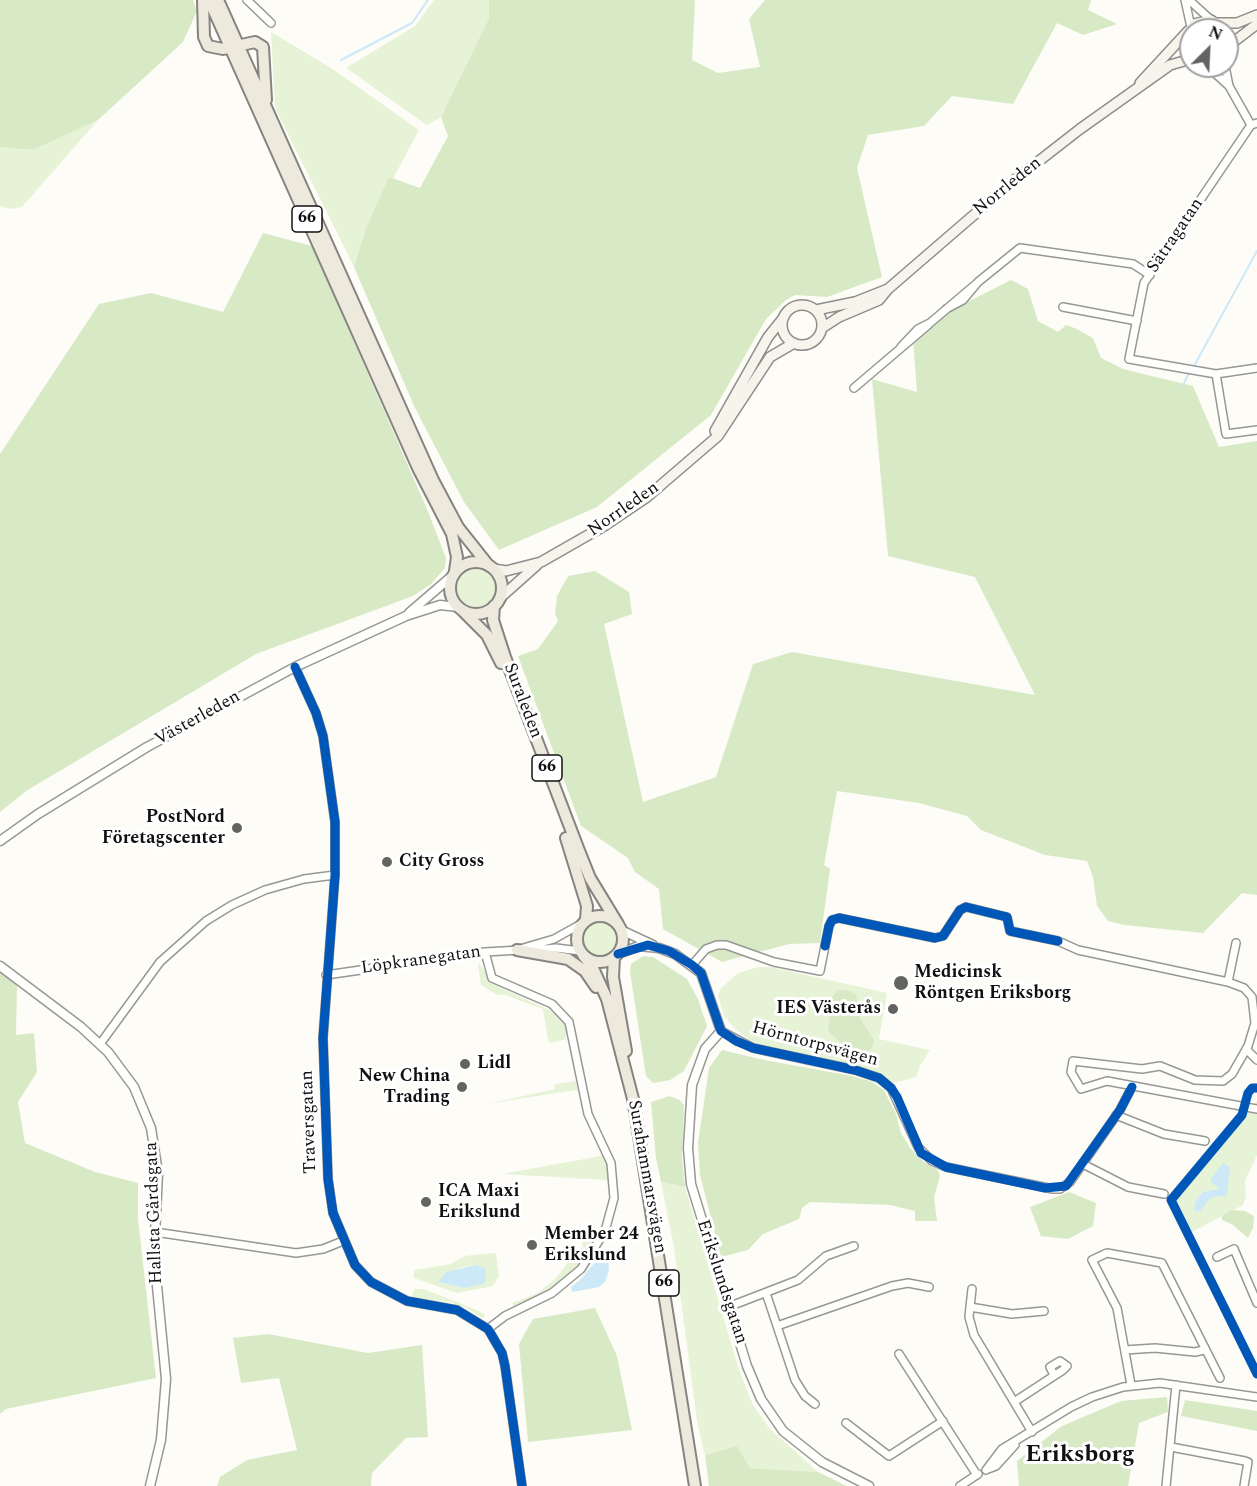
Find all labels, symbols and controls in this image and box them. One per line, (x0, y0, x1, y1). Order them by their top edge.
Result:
north arrow (1179, 18, 1239, 78)
text: N (1205, 20, 1226, 47)
street label: Norrleden (969, 153, 1047, 221)
street label: Sätragatan (1143, 195, 1209, 277)
road number: 66 (292, 206, 322, 232)
street label: Norrleden (584, 478, 664, 542)
street label: Suraleden (498, 660, 546, 742)
street label: Västerleden (152, 687, 244, 751)
road number: 66 (532, 755, 562, 781)
place label: PostNord Företagscenter (102, 807, 225, 850)
marker: PostNord Företagscenter (230, 821, 244, 835)
place label: City Gross (399, 851, 484, 873)
marker: City Gross (380, 855, 394, 869)
street label: Löpkranegatan (360, 942, 482, 980)
place label: Medicinsk Röntgen Eriksborg (914, 962, 1071, 1004)
marker: Medicinsk Röntgen Eriksborg (892, 974, 910, 992)
place label: IES Västerås (776, 998, 881, 1020)
marker: IES Västerås (886, 1002, 900, 1016)
street label: Hörntorpsvägen (750, 1018, 880, 1072)
place label: Lidl (477, 1053, 511, 1075)
marker: Lidl (458, 1057, 472, 1071)
place label: New China Trading (359, 1066, 450, 1108)
street label: Traversgatan (297, 1070, 323, 1174)
marker: New China Trading (455, 1080, 469, 1094)
street label: Surahammarsvägen (622, 1098, 670, 1256)
street label: Hallsta Gårdsgata (142, 1142, 168, 1284)
place label: ICA Maxi Erikslund (438, 1181, 520, 1224)
marker: ICA Maxi Erikslund (419, 1195, 433, 1209)
street label: Erikslundsgatan (691, 1217, 751, 1347)
place label: Member 24 Erikslund (544, 1224, 639, 1266)
marker: Member 24 Erikslund (525, 1238, 539, 1252)
road number: 66 (649, 1270, 679, 1296)
district label: Eriksborg (1025, 1442, 1135, 1470)

